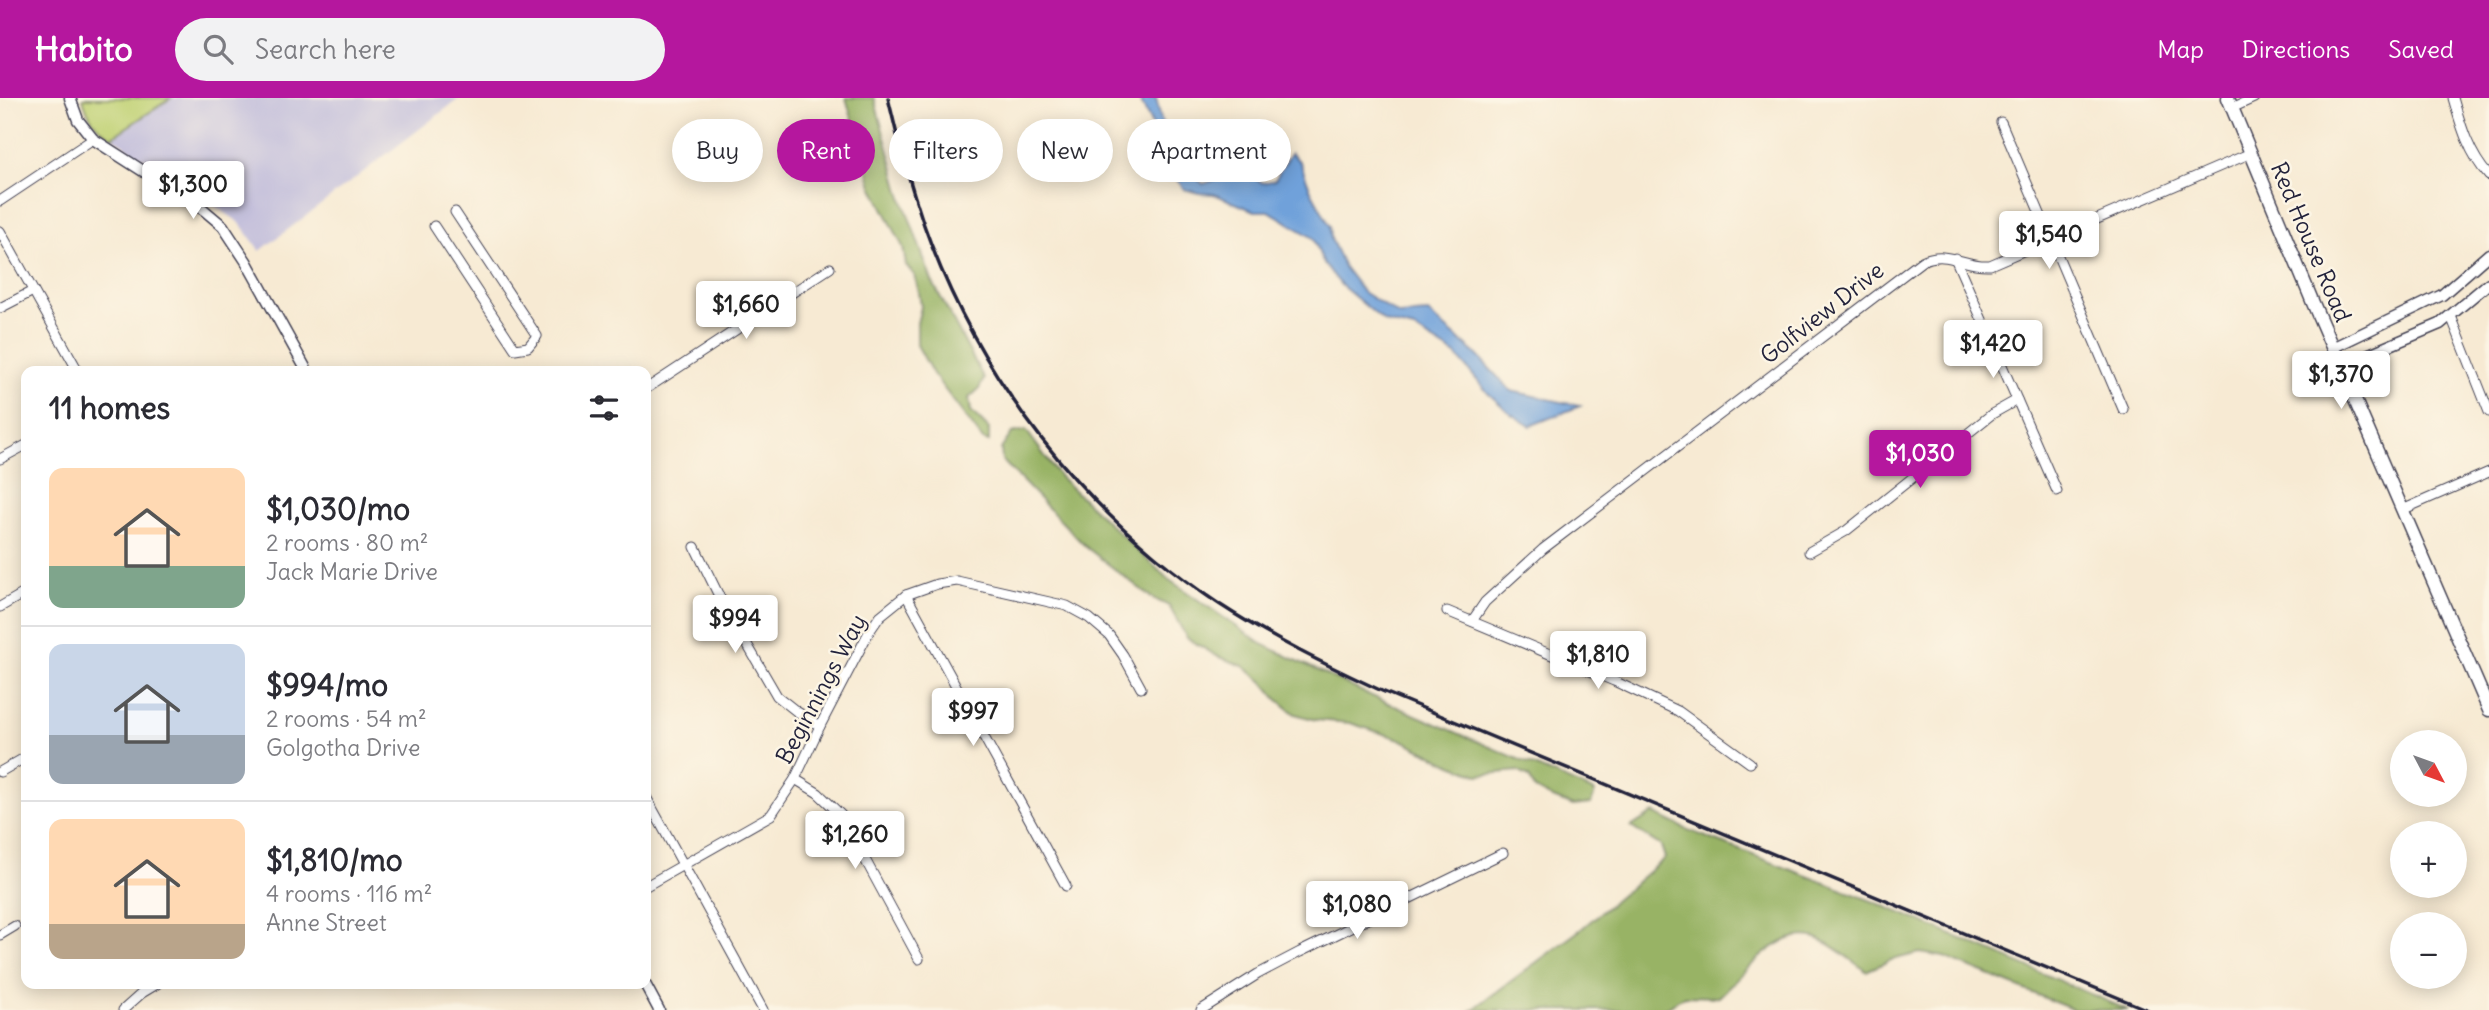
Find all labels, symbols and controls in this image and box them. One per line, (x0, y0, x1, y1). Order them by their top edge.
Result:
search box (175, 18, 665, 81)
text: Habito (35, 28, 133, 70)
icon: search (199, 30, 237, 68)
text: Search here (255, 33, 396, 66)
text: Map (2157, 34, 2204, 64)
text: Directions (2242, 34, 2350, 64)
text: Saved (2388, 34, 2454, 64)
chip: Buy (672, 119, 763, 182)
chip: Rent (777, 119, 875, 182)
chip: Filters (889, 119, 1003, 182)
chip: New (1017, 119, 1113, 182)
chip: Apartment (1127, 119, 1291, 182)
street label: Red House Road (2265, 158, 2358, 326)
pin: $1,300 (136, 162, 250, 221)
text: $1,300 (158, 169, 228, 198)
pin: $1,540 (1992, 212, 2106, 271)
text: $1,540 (2015, 219, 2083, 248)
street label: Golfview Drive (1754, 255, 1889, 370)
pin: $1,660 (689, 282, 803, 341)
text: $1,660 (712, 289, 780, 318)
pin: $1,420 (1936, 320, 2050, 380)
text: $1,420 (1960, 328, 2026, 357)
pin: $1,370 (2284, 352, 2398, 411)
text: $1,370 (2308, 359, 2374, 388)
text: 11 homes (49, 389, 170, 427)
icon: filters (585, 389, 623, 427)
pin: $1,030 (1863, 430, 1977, 490)
text: $1,030 (1885, 438, 1955, 467)
text: $1,030/mo (266, 490, 410, 528)
icon: home (105, 496, 189, 580)
text: 2 rooms · 80 m² (266, 528, 428, 557)
text: Jack Marie Drive (266, 557, 438, 586)
pin: $994 (694, 596, 776, 655)
text: $994 (709, 603, 761, 632)
street label: Beginnings Way (769, 609, 872, 769)
pin: $1,810 (1541, 632, 1655, 691)
text: $1,810 (1566, 639, 1630, 668)
text: $994/mo (266, 666, 388, 704)
icon: home (105, 672, 189, 756)
pin: $997 (932, 688, 1014, 748)
text: $997 (948, 696, 998, 725)
text: 2 rooms · 54 m² (266, 704, 427, 733)
north arrow (2390, 730, 2468, 807)
map controls (2390, 730, 2467, 989)
text: Golgotha Drive (266, 733, 420, 762)
pin: $1,260 (798, 812, 912, 871)
text: $1,260 (821, 819, 889, 848)
button: + (2390, 821, 2467, 898)
text: $1,810/mo (266, 841, 403, 879)
icon: home (105, 847, 189, 931)
text: 4 rooms · 116 m² (266, 879, 432, 908)
pin: $1,080 (1300, 882, 1414, 941)
text: $1,080 (1322, 889, 1392, 918)
text: Anne Street (266, 908, 387, 937)
button: − (2390, 912, 2467, 989)

